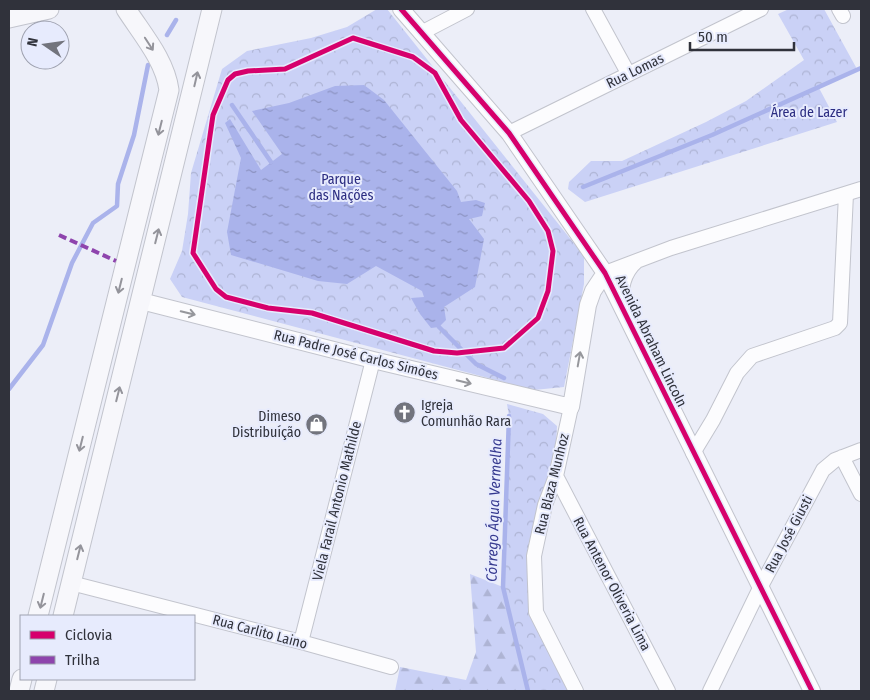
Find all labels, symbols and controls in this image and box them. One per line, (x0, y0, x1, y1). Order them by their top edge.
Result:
north arrow (20, 20, 70, 70)
scale bar (690, 20, 794, 52)
text: 50 m (698, 28, 728, 46)
text: N (24, 36, 42, 48)
one-way arrow (144, 36, 154, 50)
street label: Rua Lomas (603, 50, 667, 92)
one-way arrow (192, 71, 201, 87)
park label: Área de Lazer (771, 103, 847, 121)
one-way arrow (155, 120, 164, 136)
park label: Parque das Nações (309, 171, 373, 204)
one-way arrow (153, 229, 162, 245)
street label: Avenida Abraham Lincoln (612, 272, 690, 410)
one-way arrow (115, 278, 125, 294)
one-way arrow (179, 309, 195, 318)
street label: Rua Padre José Carlos Simões (272, 326, 440, 384)
one-way arrow (574, 351, 584, 367)
one-way arrow (456, 378, 472, 387)
one-way arrow (114, 387, 123, 403)
place label: Igreja Comunhão Rara (421, 397, 511, 430)
church icon: Igreja Comunhão Rara (393, 401, 417, 425)
place label: Dimeso Distribuíção (232, 408, 301, 441)
shop icon: Dimeso Distribuíção (305, 412, 329, 436)
street label: Viela Farail Antonio Mathilde (309, 419, 365, 582)
street label: Rua Blaza Munhoz (531, 431, 573, 536)
one-way arrow (76, 435, 85, 451)
water label: Córrego Água Vermelha (483, 438, 506, 582)
street label: Rua José Giusti (761, 492, 817, 576)
street label: Rua Antenor Oliveria Lima (570, 514, 655, 654)
one-way arrow (75, 544, 84, 560)
one-way arrow (37, 593, 46, 609)
street label: Rua Carlito Laino (211, 611, 309, 653)
legend (20, 615, 195, 680)
text: Ciclovia (65, 626, 112, 644)
text: Trilha (65, 651, 100, 669)

